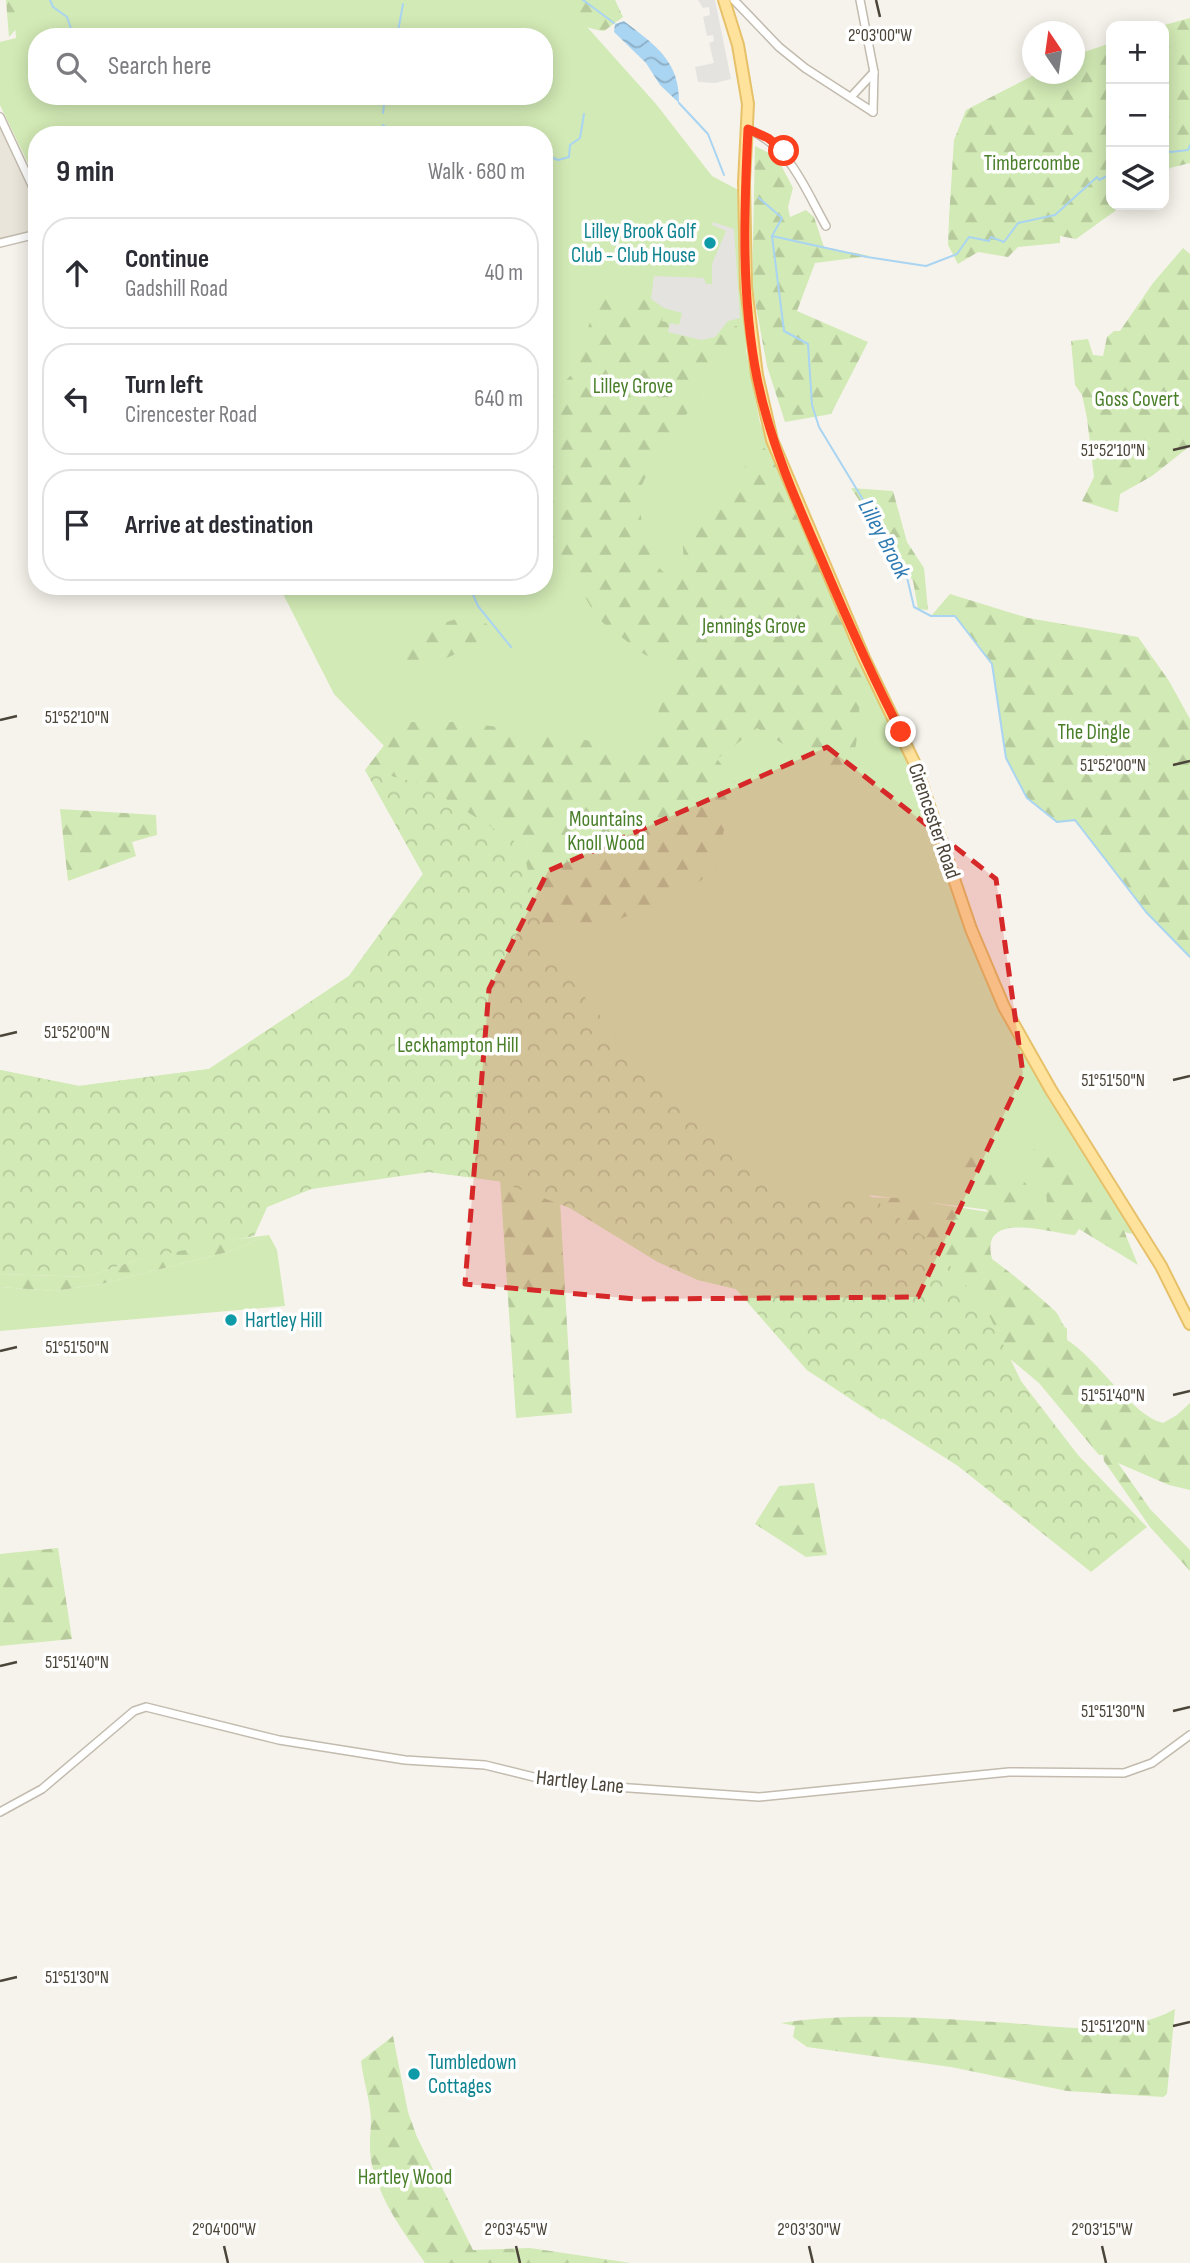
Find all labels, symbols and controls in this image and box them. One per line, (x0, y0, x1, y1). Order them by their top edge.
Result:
north arrow (1022, 21, 1085, 84)
map controls (1106, 21, 1169, 210)
button: + (1106, 21, 1169, 84)
text: 2°03'00"W (848, 25, 912, 46)
search box (28, 28, 553, 105)
icon: search (52, 48, 90, 86)
text: Search here (108, 51, 211, 82)
button: − (1106, 84, 1169, 147)
route start (768, 135, 799, 166)
button: layers (1106, 147, 1169, 210)
park label: Timbercombe (984, 151, 1080, 176)
text: 9 min (56, 154, 114, 190)
text: Walk · 680 m (428, 158, 525, 186)
place label: Lilley Brook Golf Club - Club House (571, 219, 697, 268)
marker: Lilley Brook Golf Club - Club House (702, 235, 718, 251)
text: Continue (125, 244, 209, 275)
icon: ahead (58, 254, 96, 292)
text: 40 m (485, 259, 523, 287)
text: Gadshill Road (125, 275, 228, 303)
text: Turn left (125, 370, 203, 401)
park label: Lilley Grove (593, 374, 673, 399)
icon: left (58, 380, 96, 418)
text: 640 m (474, 385, 523, 413)
park label: Goss Covert (1094, 387, 1180, 412)
text: Cirencester Road (125, 401, 257, 429)
text: 51°52'10"N (1081, 440, 1145, 461)
water label: Lilley Brook (852, 495, 917, 585)
icon: arrive (58, 506, 96, 544)
text: Arrive at destination (125, 510, 313, 541)
park label: Jennings Grove (701, 614, 806, 639)
text: 51°52'10"N (45, 707, 109, 728)
route end (885, 716, 916, 747)
park label: The Dingle (1057, 720, 1131, 745)
text: 51°52'00"N (1080, 755, 1146, 776)
street label: Cirencester Road (903, 760, 965, 882)
park label: Mountains Knoll Wood (567, 807, 645, 856)
text: 51°52'00"N (44, 1022, 110, 1043)
park label: Leckhampton Hill (397, 1033, 519, 1058)
text: 51°51'50"N (1081, 1070, 1145, 1091)
place label: Hartley Hill (245, 1308, 322, 1333)
marker: Hartley Hill (223, 1312, 239, 1328)
text: 51°51'50"N (45, 1337, 109, 1358)
text: 51°51'40"N (1081, 1385, 1145, 1406)
text: 51°51'40"N (45, 1652, 109, 1673)
text: 51°51'30"N (1081, 1701, 1145, 1722)
street label: Hartley Lane (535, 1765, 625, 1799)
text: 51°51'30"N (45, 1967, 109, 1988)
text: 51°51'20"N (1081, 2016, 1145, 2037)
place label: Tumbledown Cottages (428, 2050, 517, 2099)
marker: Tumbledown Cottages (406, 2066, 422, 2082)
park label: Hartley Wood (358, 2165, 452, 2190)
text: 2°04'00"W (192, 2219, 256, 2240)
text: 2°03'45"W (485, 2219, 548, 2240)
text: 2°03'30"W (777, 2219, 841, 2240)
text: 2°03'15"W (1071, 2219, 1133, 2240)

